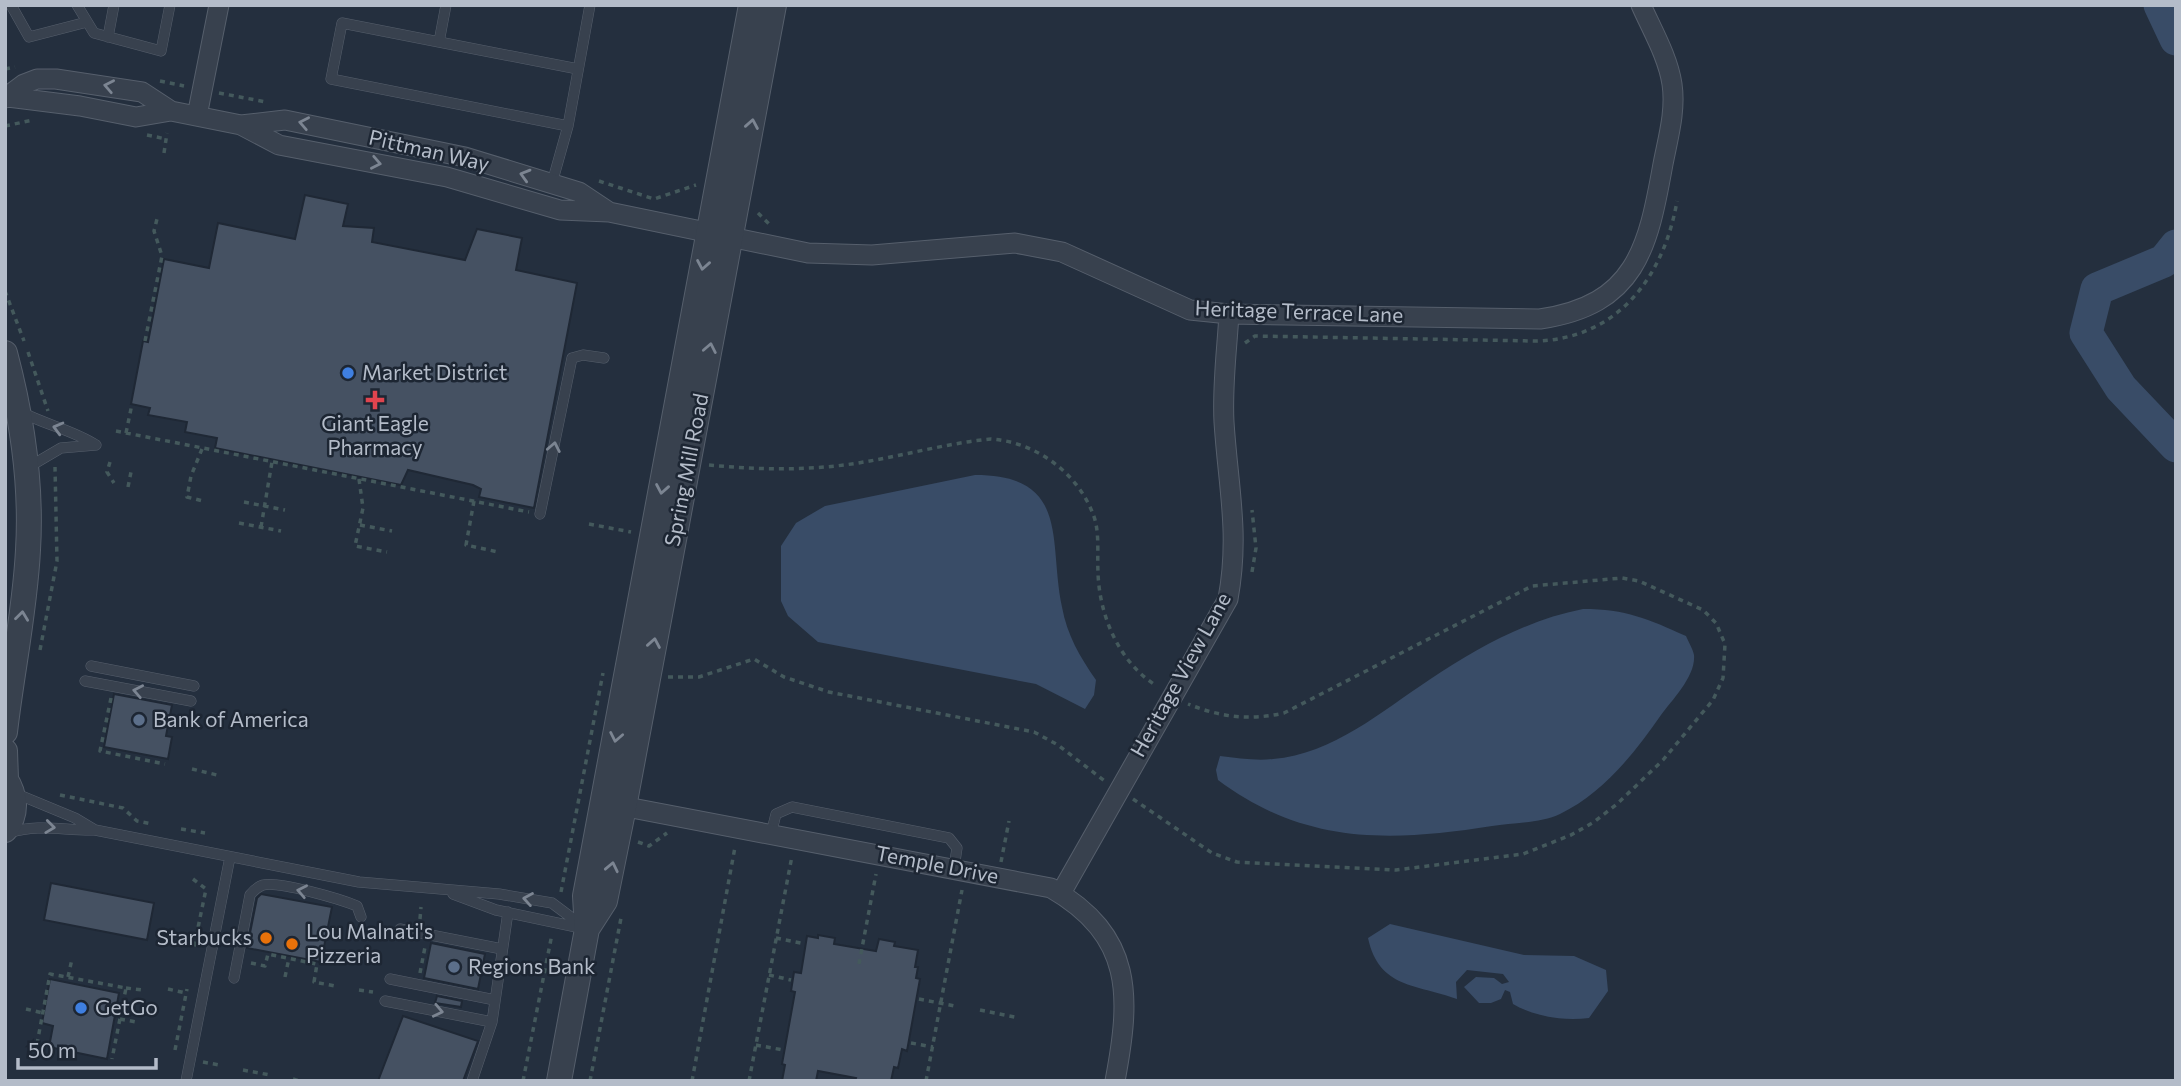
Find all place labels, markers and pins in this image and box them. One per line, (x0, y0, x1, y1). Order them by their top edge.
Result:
place label: Market District (362, 359, 507, 384)
marker: Market District (340, 365, 356, 381)
marker: Giant Eagle Pharmacy (367, 392, 383, 408)
place label: Giant Eagle Pharmacy (321, 410, 429, 459)
place label: Bank of America (153, 706, 309, 731)
marker: Bank of America (131, 712, 147, 728)
place label: Lou Malnati's Pizzeria (306, 918, 433, 967)
place label: Starbucks (156, 924, 252, 949)
marker: Starbucks (258, 930, 274, 946)
marker: Lou Malnati's Pizzeria (284, 936, 300, 952)
place label: Regions Bank (468, 953, 595, 978)
marker: Regions Bank (446, 959, 462, 975)
place label: GetGo (95, 994, 158, 1019)
marker: GetGo (73, 1000, 89, 1016)

